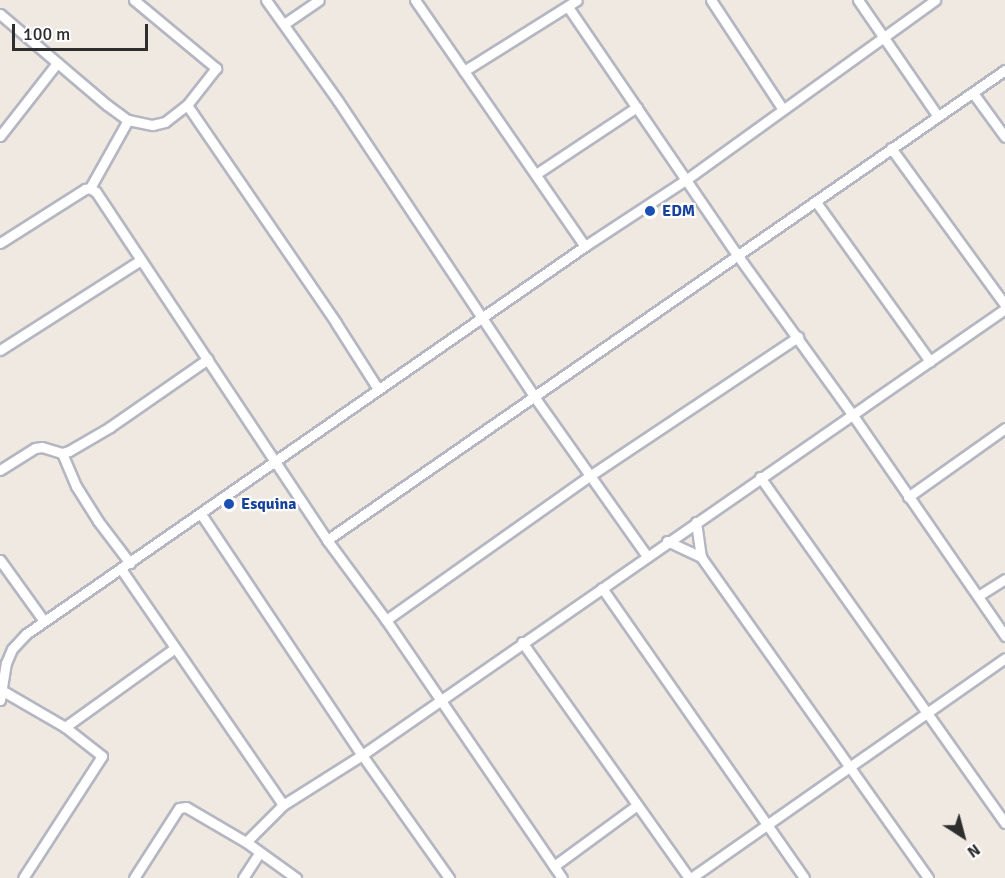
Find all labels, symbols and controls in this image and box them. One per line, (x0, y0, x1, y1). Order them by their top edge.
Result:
scale bar (15, 12, 152, 50)
text: 100 m (23, 23, 70, 45)
place label: EDM (662, 201, 695, 221)
marker: EDM (643, 204, 657, 218)
place label: Esquina (241, 494, 296, 514)
marker: Esquina (222, 497, 236, 511)
north arrow (933, 806, 993, 866)
text: N (963, 839, 984, 862)

